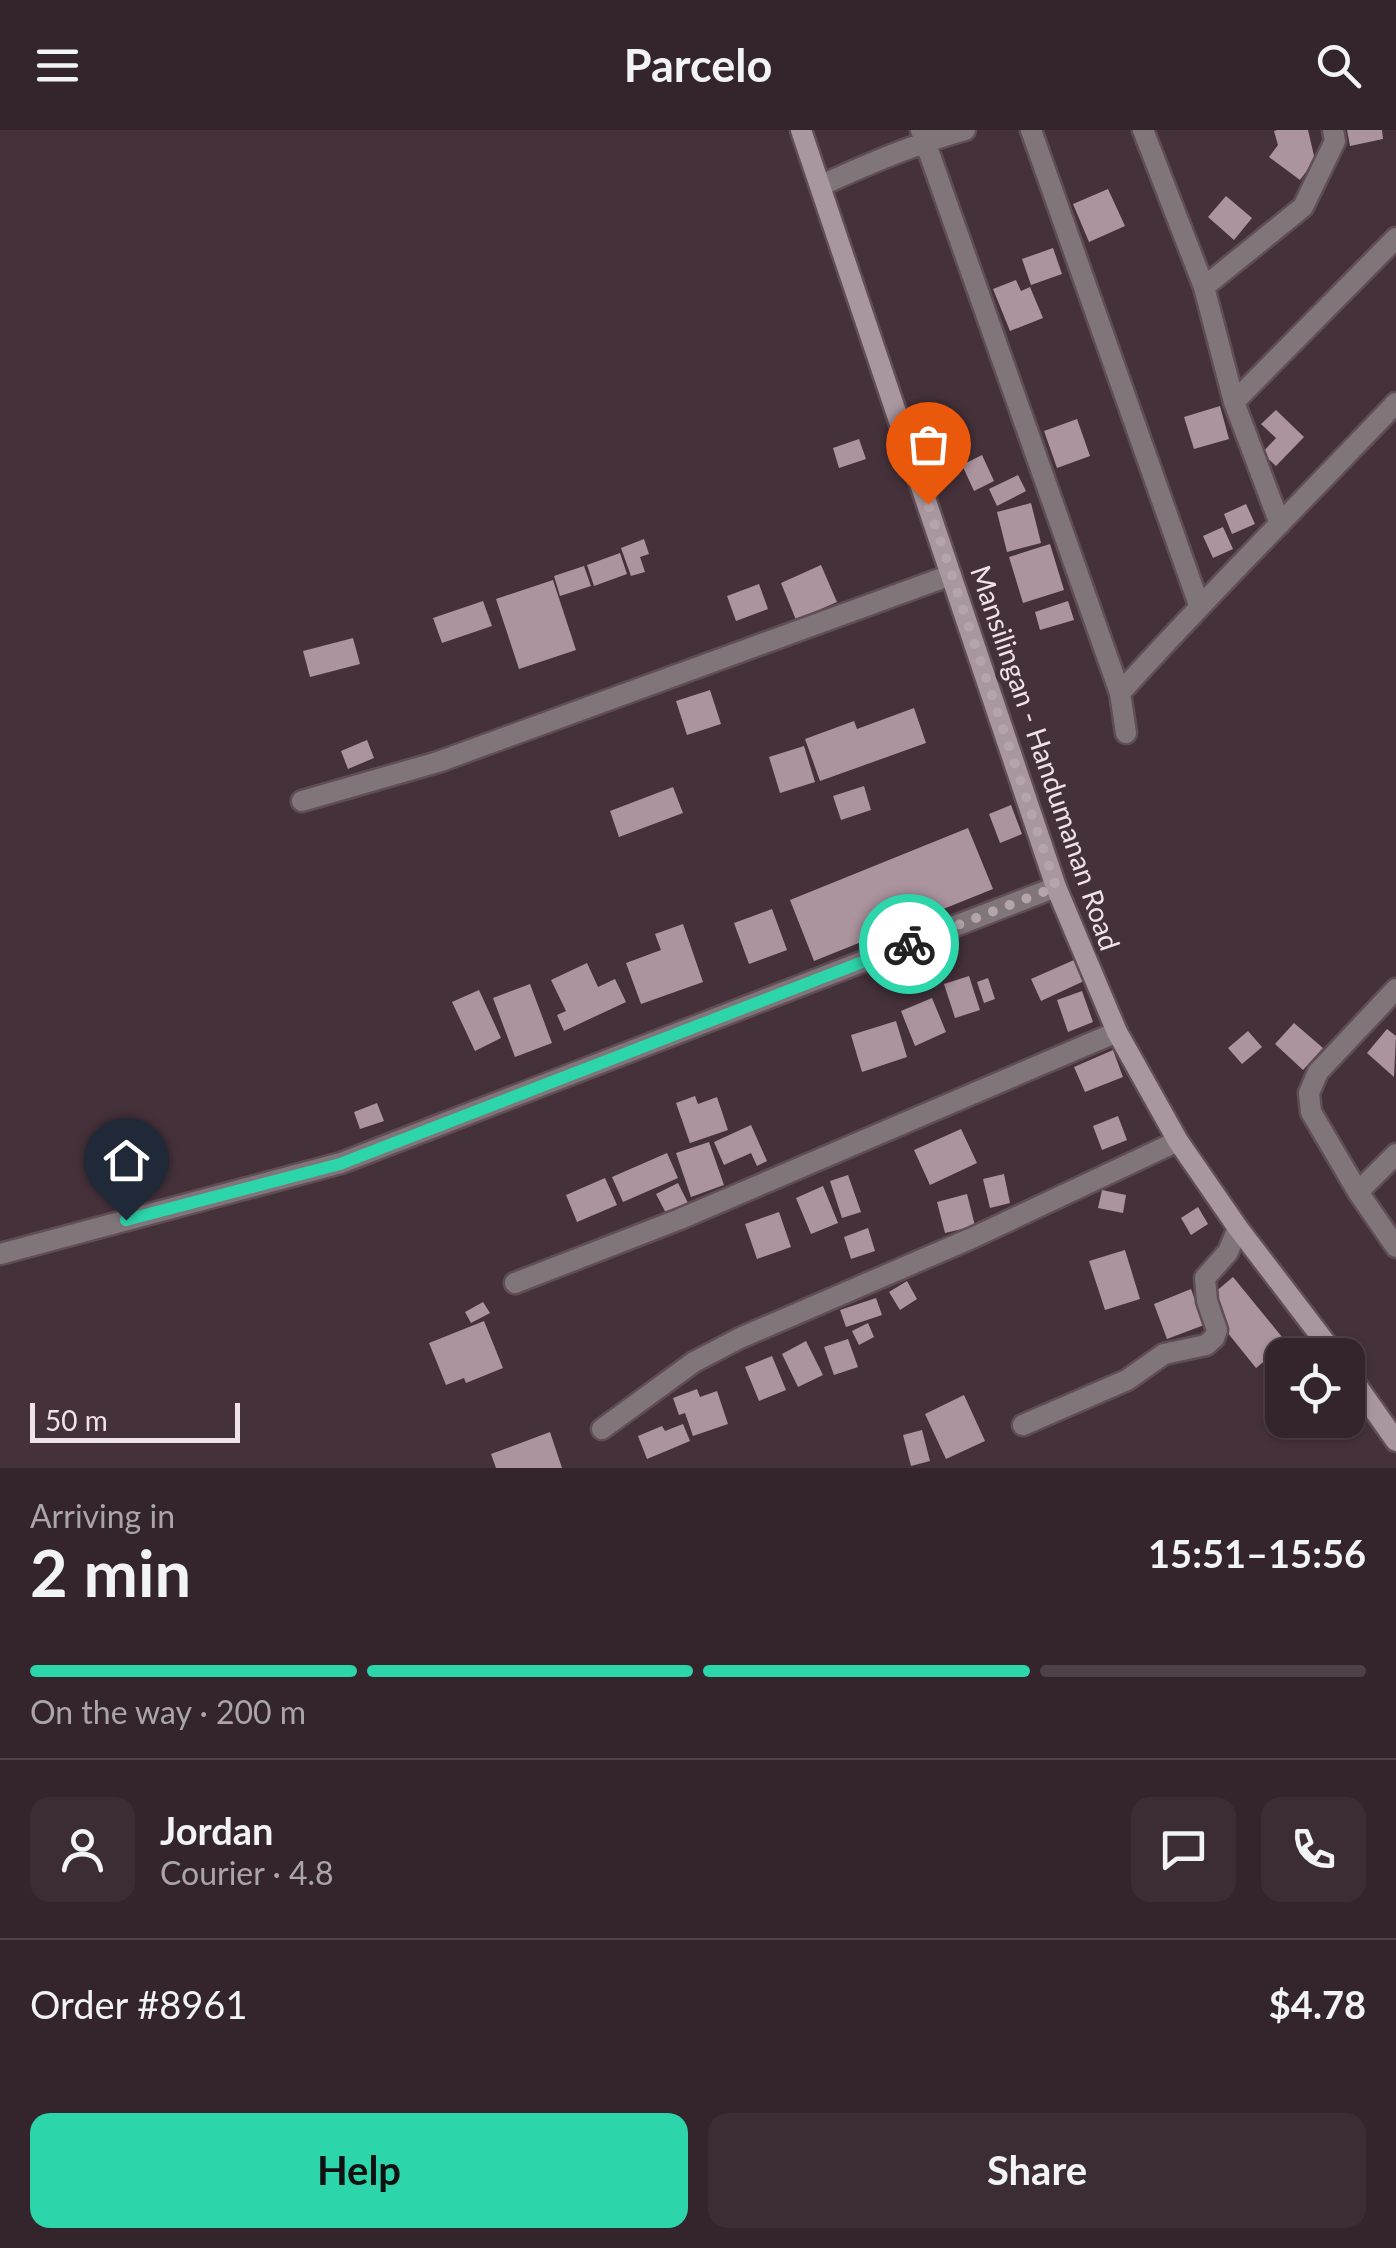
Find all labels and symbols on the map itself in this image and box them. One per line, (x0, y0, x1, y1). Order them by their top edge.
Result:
pin (886, 402, 971, 505)
street label: Mansilingan - Handumanan Road (964, 561, 1128, 955)
courier (859, 894, 959, 994)
pin (84, 1118, 169, 1221)
scale bar (30, 1398, 240, 1442)

